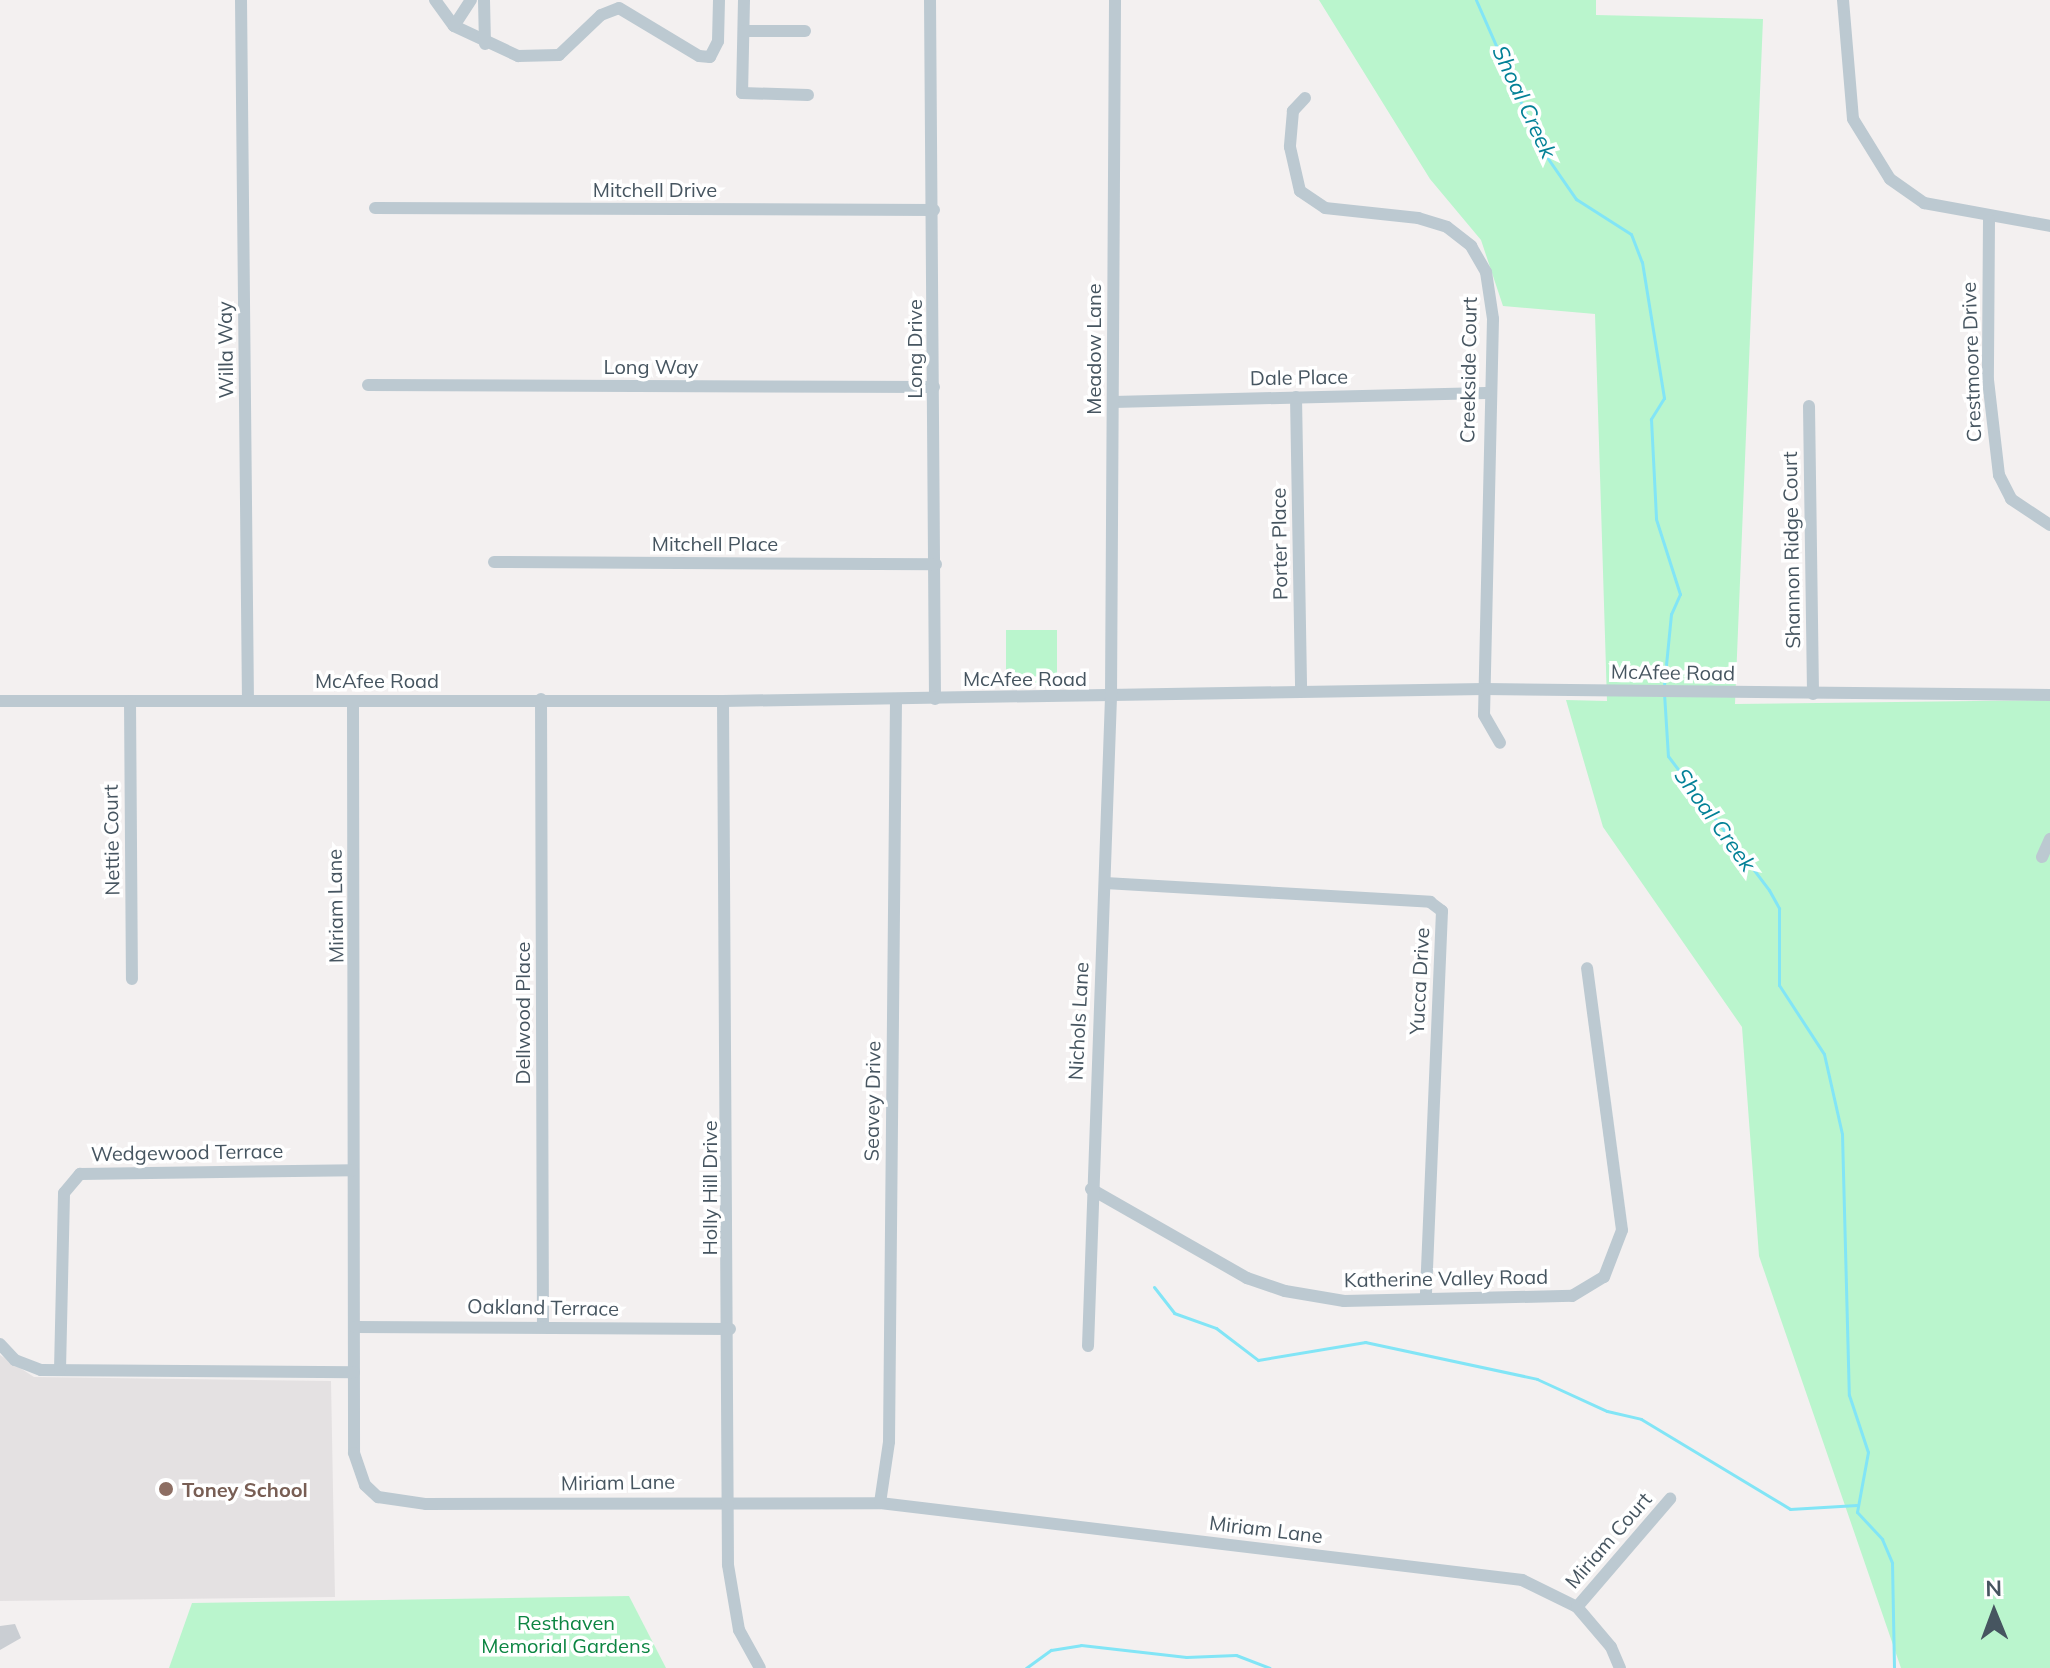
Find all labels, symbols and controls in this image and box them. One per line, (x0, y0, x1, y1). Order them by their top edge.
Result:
water label: Shoal Creek (1486, 41, 1562, 163)
street label: Mitchell Drive (593, 177, 717, 201)
street label: Crestmoore Drive (1956, 281, 1986, 443)
street label: Meadow Lane (1081, 283, 1105, 415)
street label: Creekside Court (1455, 297, 1481, 443)
street label: Long Drive (902, 299, 926, 399)
street label: Willa Way (212, 301, 238, 399)
street label: Long Way (604, 354, 698, 378)
street label: Dale Place (1250, 364, 1348, 390)
street label: Shannon Ridge Court (1777, 451, 1805, 649)
street label: Porter Place (1266, 488, 1292, 600)
street label: Mitchell Place (652, 531, 778, 555)
street label: McAfee Road (1611, 659, 1735, 685)
street label: McAfee Road (963, 666, 1087, 690)
street label: McAfee Road (315, 668, 439, 692)
water label: Shoal Creek (1669, 763, 1761, 877)
street label: Nettie Court (98, 784, 124, 896)
street label: Miriam Lane (322, 849, 348, 963)
street label: Yucca Drive (1404, 927, 1434, 1035)
street label: Dellwood Place (510, 942, 534, 1084)
street label: Nichols Lane (1063, 961, 1093, 1081)
street label: Seavey Drive (859, 1040, 885, 1162)
street label: Holly Hill Drive (697, 1120, 721, 1256)
street label: Wedgewood Terrace (91, 1138, 283, 1166)
street label: Katherine Valley Road (1344, 1264, 1548, 1292)
street label: Oakland Terrace (467, 1294, 619, 1320)
street label: Miriam Lane (561, 1469, 675, 1495)
place label: Toney School (182, 1477, 308, 1501)
marker: Toney School (157, 1480, 175, 1498)
street label: Miriam Court (1560, 1487, 1656, 1593)
street label: Miriam Lane (1208, 1510, 1324, 1548)
north arrow (1954, 1572, 2034, 1652)
text: N (1985, 1574, 2002, 1602)
park label: Resthaven Memorial Gardens (481, 1610, 651, 1657)

